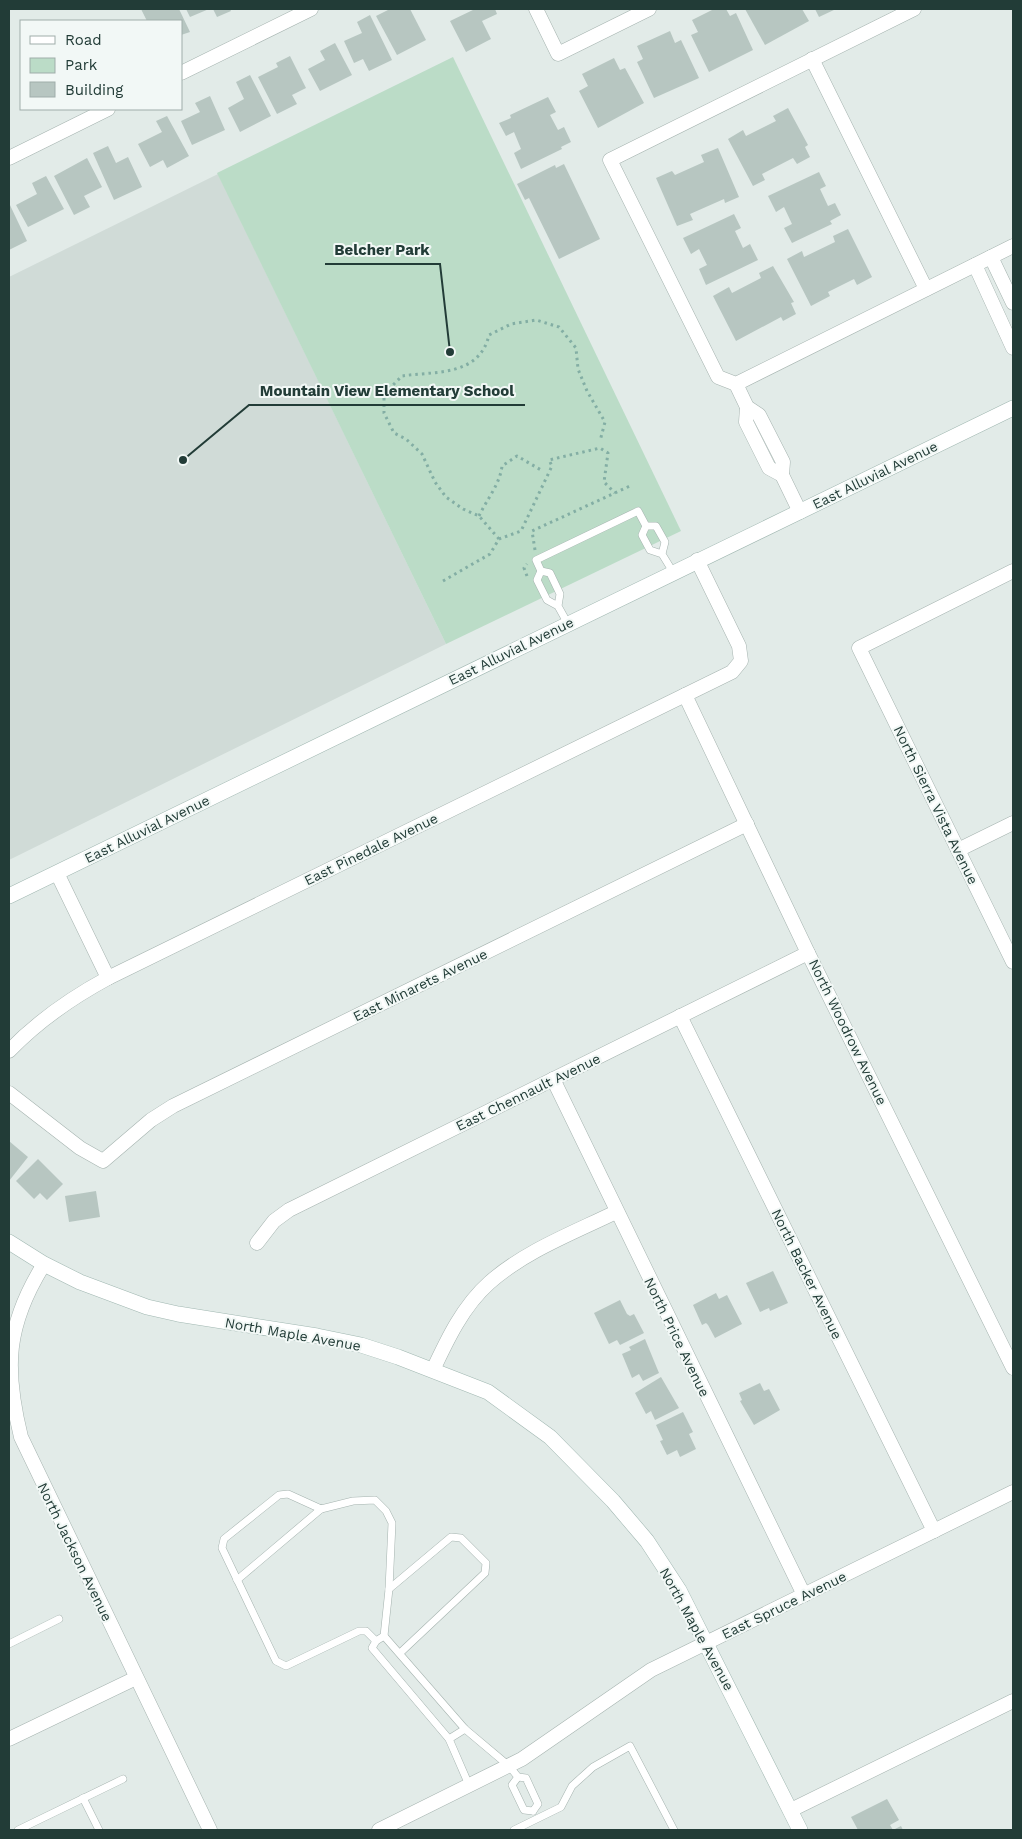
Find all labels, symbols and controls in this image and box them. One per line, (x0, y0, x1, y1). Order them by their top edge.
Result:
legend (20, 20, 182, 110)
text: Road (65, 31, 102, 49)
text: Park (65, 56, 98, 74)
text: Building (65, 81, 123, 99)
callout: Belcher Park (325, 234, 440, 264)
text: Belcher Park (334, 241, 430, 259)
callout: Mountain View Elementary School (249, 375, 525, 405)
text: Mountain View Elementary School (260, 382, 514, 400)
street label: East Alluvial Avenue (810, 438, 940, 512)
street label: East Alluvial Avenue (446, 614, 576, 688)
street label: North Sierra Vista Avenue (891, 723, 981, 887)
street label: East Alluvial Avenue (82, 792, 212, 866)
street label: East Pinedale Avenue (302, 810, 440, 888)
street label: East Minarets Avenue (350, 945, 490, 1025)
street label: North Woodrow Avenue (806, 957, 890, 1107)
street label: East Chennault Avenue (453, 1050, 603, 1134)
street label: North Backer Avenue (768, 1206, 846, 1342)
street label: North Price Avenue (641, 1275, 713, 1399)
street label: North Maple Avenue (224, 1314, 362, 1354)
street label: North Jackson Avenue (34, 1480, 116, 1624)
street label: North Maple Avenue (657, 1565, 737, 1693)
street label: East Spruce Avenue (719, 1568, 849, 1642)

